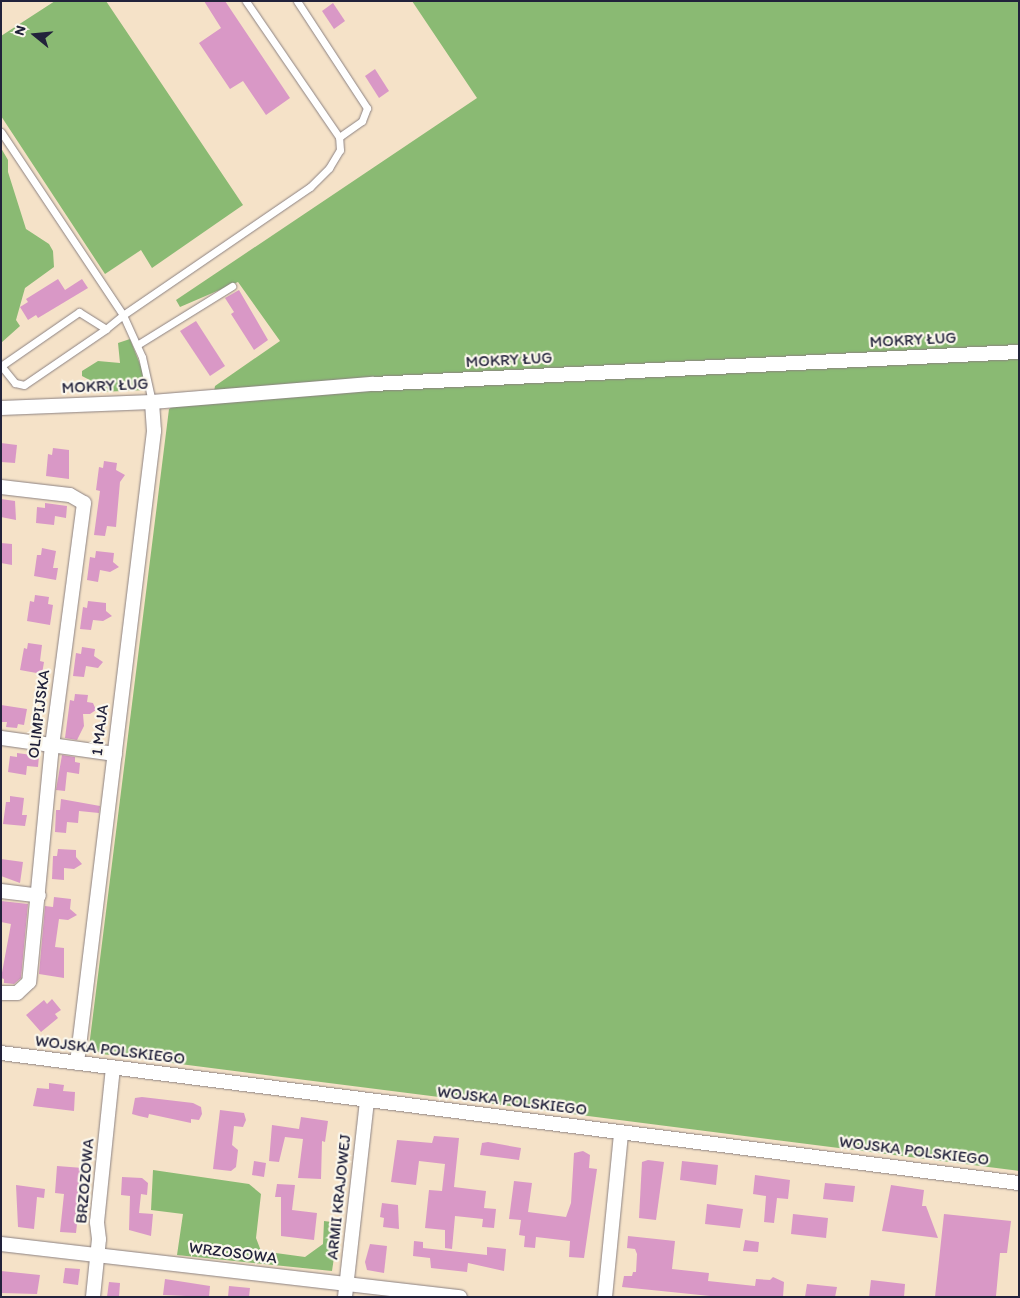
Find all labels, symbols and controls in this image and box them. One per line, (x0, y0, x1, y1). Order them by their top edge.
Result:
north arrow (10, 10, 60, 60)
text: N (11, 23, 30, 37)
street label: MOKRY ŁUG (869, 328, 957, 352)
street label: MOKRY ŁUG (465, 348, 553, 372)
street label: MOKRY ŁUG (61, 374, 149, 398)
street label: OLIMPIJSKA (24, 668, 54, 760)
street label: 1 MAJA (87, 703, 113, 757)
street label: WOJSKA POLSKIEGO (35, 1031, 185, 1069)
street label: WOJSKA POLSKIEGO (437, 1082, 587, 1120)
street label: WOJSKA POLSKIEGO (839, 1132, 989, 1170)
street label: ARMII KRAJOWEJ (323, 1133, 355, 1261)
street label: BRZOZOWA (72, 1138, 98, 1224)
street label: WRZOSOWA (188, 1238, 278, 1268)

